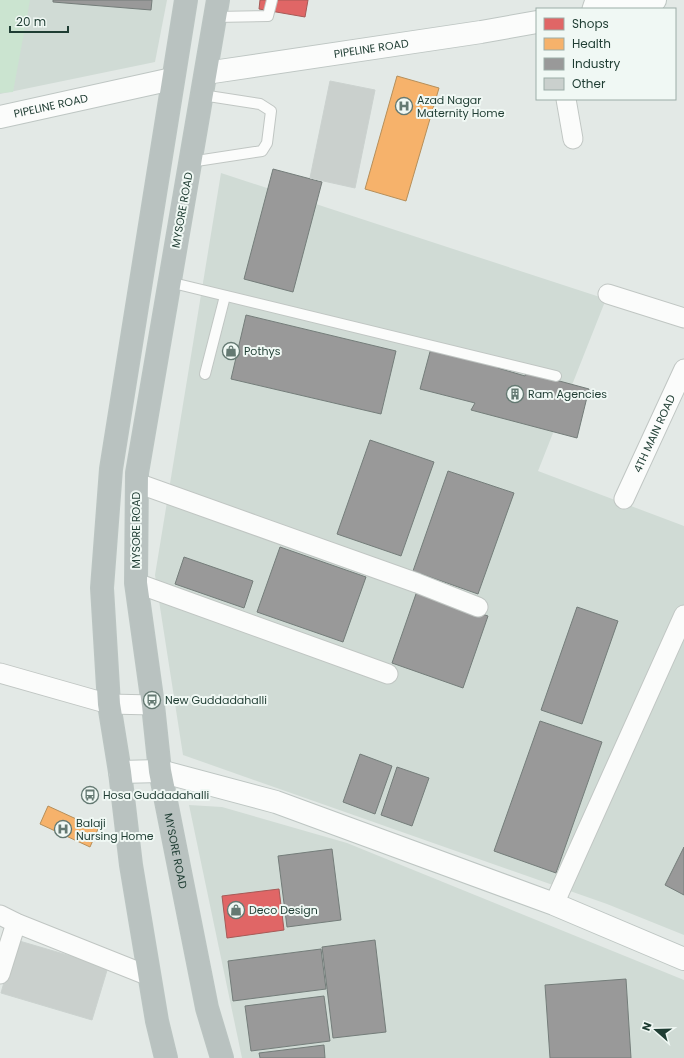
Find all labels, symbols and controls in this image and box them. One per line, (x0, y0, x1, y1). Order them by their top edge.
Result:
scale bar (10, 8, 68, 34)
legend (536, 8, 676, 100)
text: 20 m (16, 13, 46, 30)
text: Shops (572, 15, 609, 32)
street label: PIPELINE ROAD (333, 35, 410, 62)
text: Health (572, 35, 611, 52)
text: Industry (572, 55, 621, 72)
text: Other (572, 75, 606, 92)
street label: PIPELINE ROAD (12, 90, 90, 122)
place label: Azad Nagar Maternity Home (417, 92, 505, 121)
hospital icon: Azad Nagar Maternity Home (394, 96, 414, 116)
street label: MYSORE ROAD (167, 171, 197, 249)
shop icon: Pothys (221, 341, 241, 361)
place label: Pothys (244, 343, 281, 359)
building icon: Ram Agencies (505, 384, 525, 404)
place label: Ram Agencies (528, 386, 607, 402)
street label: 4TH MAIN ROAD (629, 392, 679, 475)
street label: MYSORE ROAD (128, 491, 144, 568)
bus stop icon: New Guddadahalli (142, 690, 162, 710)
place label: New Guddadahalli (165, 692, 267, 708)
bus stop icon: Hosa Guddadahalli (80, 785, 100, 805)
place label: Hosa Guddadahalli (103, 787, 209, 803)
street label: MYSORE ROAD (161, 812, 191, 890)
place label: Balaji Nursing Home (76, 815, 154, 844)
hospital icon: Balaji Nursing Home (53, 819, 73, 839)
shop icon: Deco Design (226, 900, 246, 920)
place label: Deco Design (249, 902, 318, 918)
north arrow (636, 1010, 676, 1050)
text: N (638, 1020, 656, 1033)

